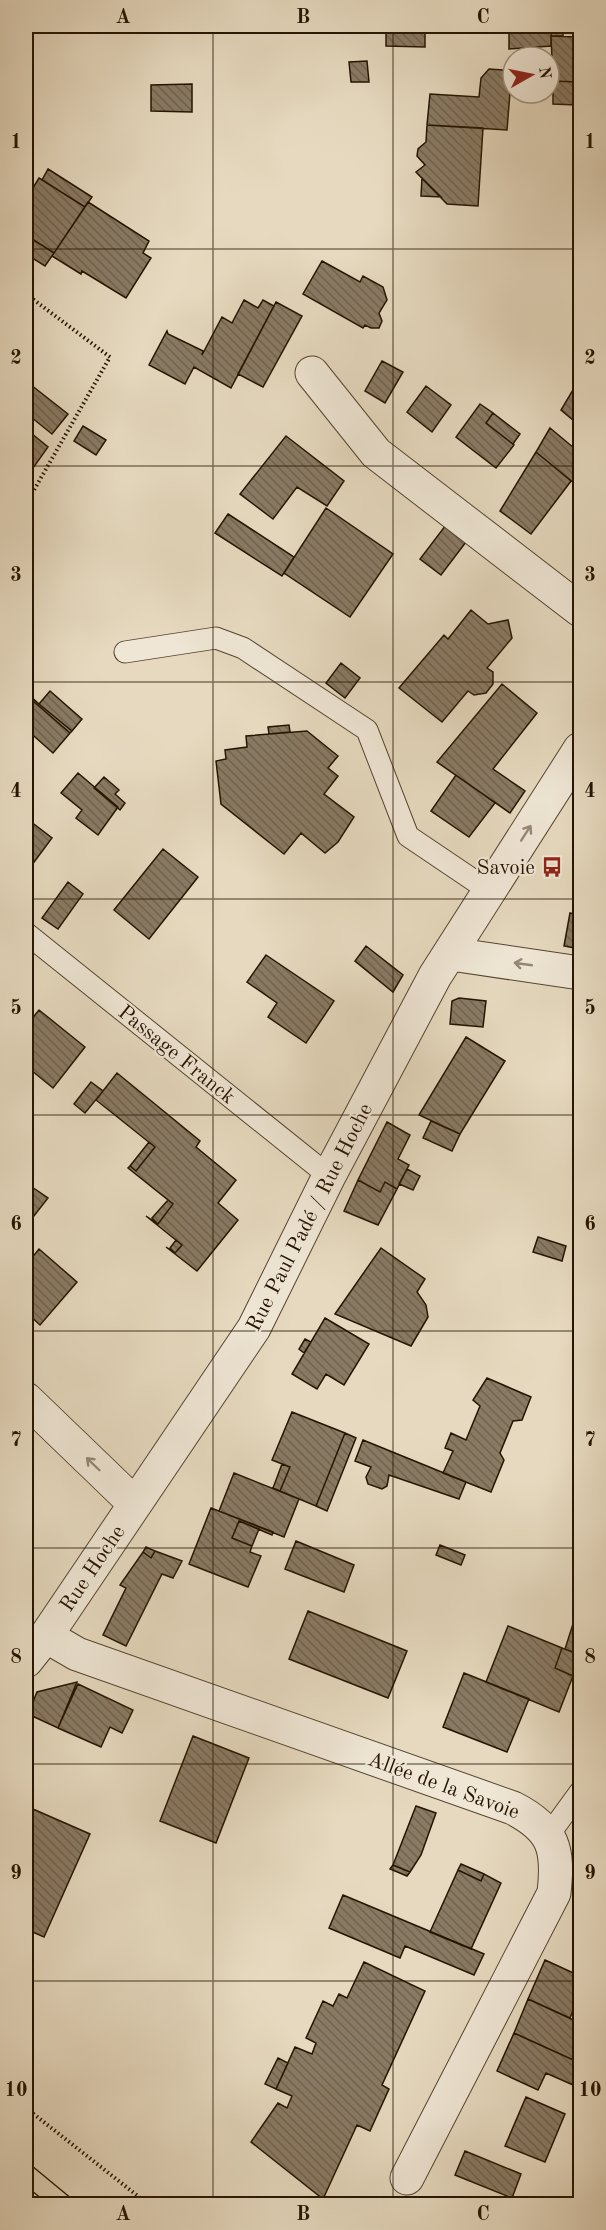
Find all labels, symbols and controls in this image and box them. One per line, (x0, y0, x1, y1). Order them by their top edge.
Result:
text: A (115, 8, 131, 28)
text: B (296, 8, 310, 28)
text: C (476, 8, 490, 28)
north arrow (501, 45, 561, 105)
text: N (535, 66, 553, 81)
text: 1 (10, 133, 22, 153)
text: 1 (584, 133, 596, 153)
text: 2 (10, 349, 22, 369)
text: 2 (584, 349, 596, 369)
text: 3 (10, 566, 22, 586)
text: 3 (584, 566, 596, 586)
text: 4 (10, 782, 22, 802)
text: 4 (584, 782, 596, 802)
one-way arrow (521, 825, 533, 842)
bus stop icon: Savoie (540, 855, 564, 879)
place label: Savoie (476, 858, 535, 879)
one-way arrow (513, 959, 533, 970)
text: 5 (10, 998, 22, 1019)
text: 5 (584, 998, 596, 1019)
street label: Passage Franck (114, 1002, 239, 1109)
street label: Rue Paul Padé / Rue Hoche (244, 1100, 377, 1335)
text: 6 (10, 1215, 22, 1235)
text: 6 (584, 1215, 596, 1235)
text: 7 (10, 1431, 22, 1451)
text: 7 (584, 1431, 596, 1451)
one-way arrow (85, 1456, 100, 1471)
street label: Rue Hoche (57, 1522, 130, 1616)
text: 8 (10, 1648, 22, 1668)
text: 8 (584, 1648, 596, 1668)
street label: Allée de la Savoie (365, 1749, 522, 1824)
text: 9 (10, 1864, 22, 1884)
text: 9 (584, 1864, 596, 1884)
text: 10 (4, 2081, 28, 2101)
text: 10 (578, 2081, 602, 2101)
text: A (115, 2205, 131, 2225)
text: B (296, 2205, 310, 2225)
text: C (476, 2205, 490, 2225)

